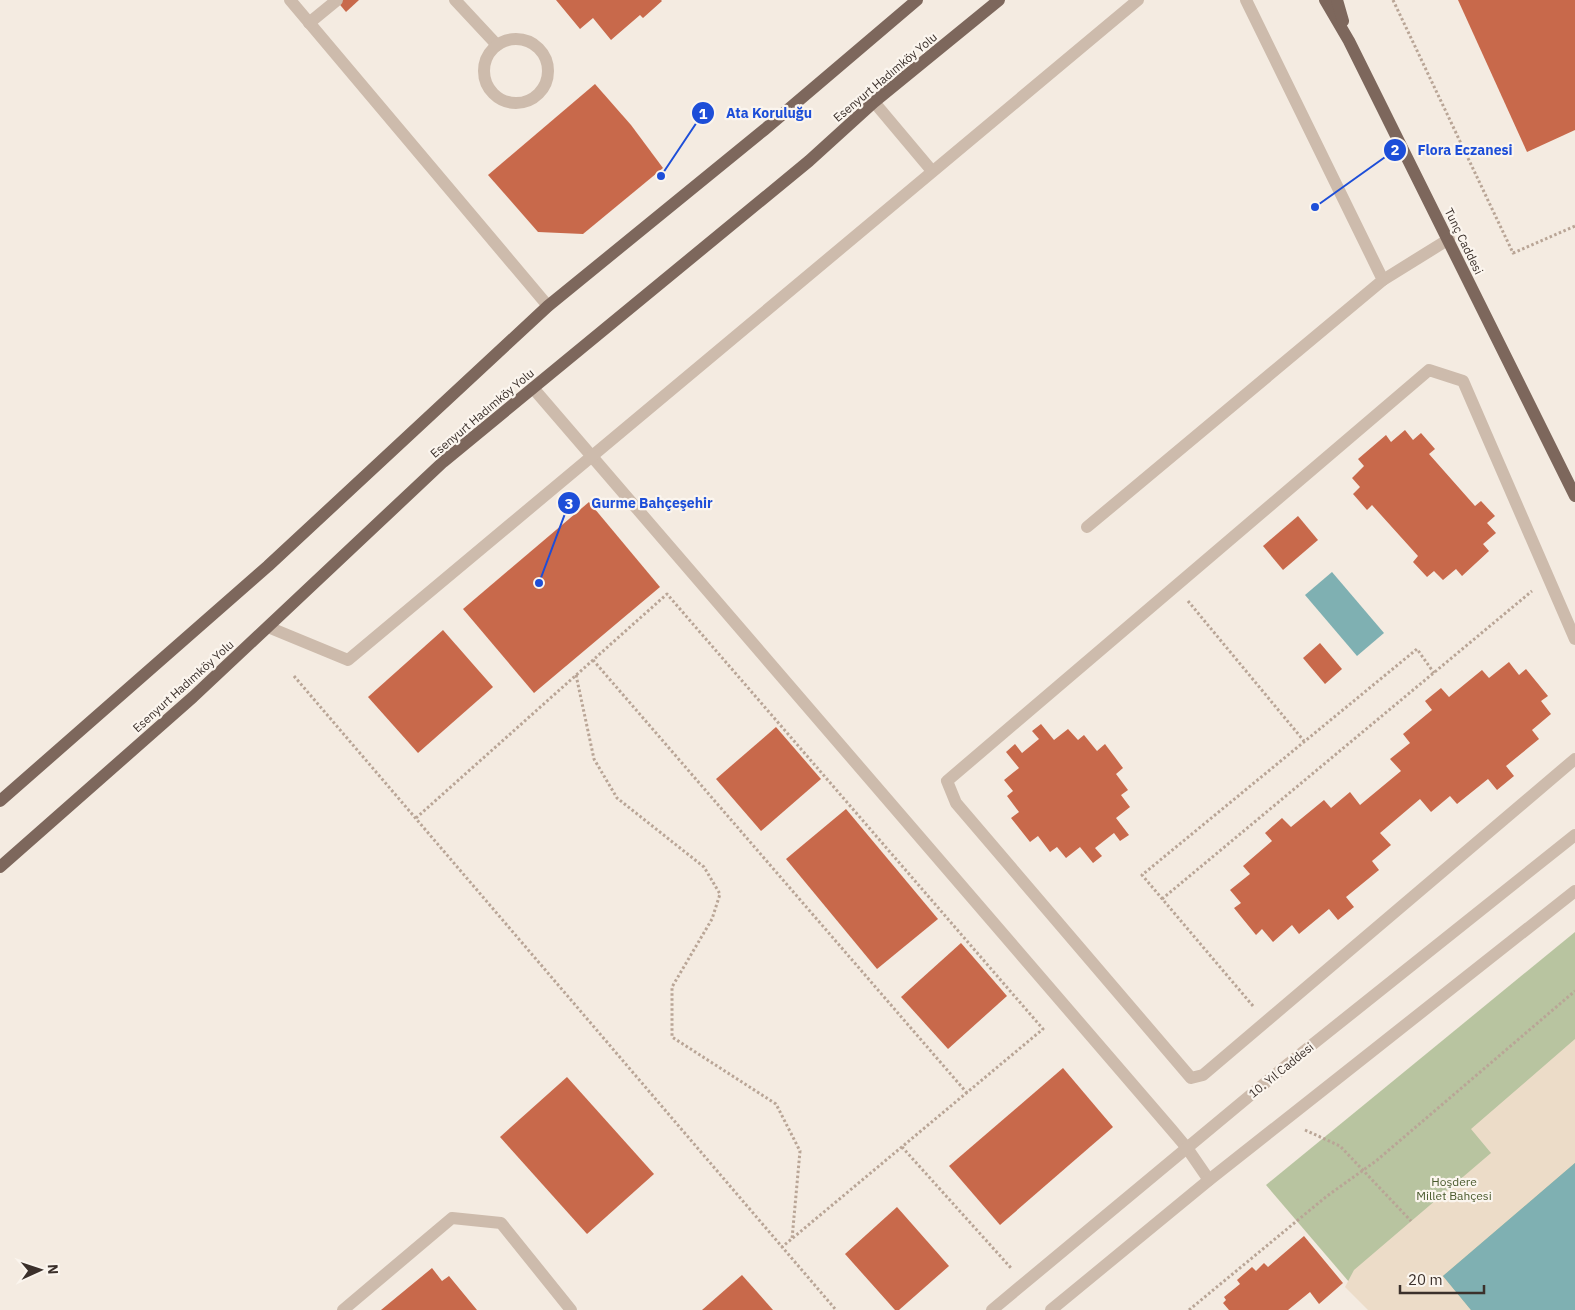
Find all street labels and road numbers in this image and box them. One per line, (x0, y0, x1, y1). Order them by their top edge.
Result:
street label: Esenyurt Hadımköy Yolu (830, 29, 940, 125)
street label: Tunç Caddesi (1441, 205, 1487, 277)
street label: Esenyurt Hadımköy Yolu (427, 365, 537, 461)
street label: Esenyurt Hadımköy Yolu (129, 637, 237, 735)
street label: 10. Yıl Caddesi (1245, 1039, 1317, 1101)

